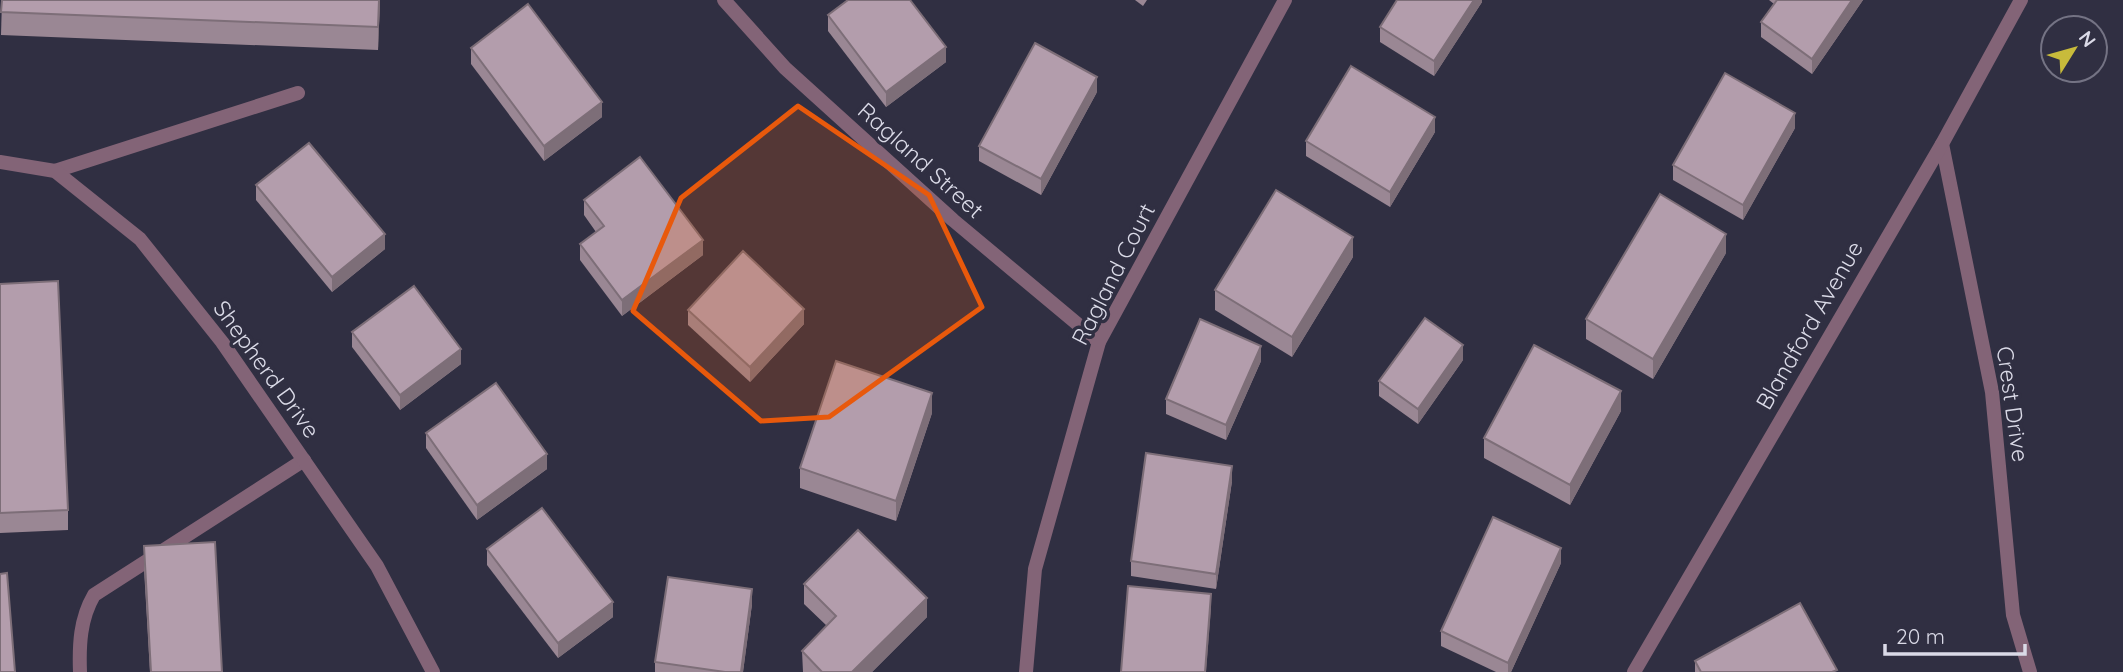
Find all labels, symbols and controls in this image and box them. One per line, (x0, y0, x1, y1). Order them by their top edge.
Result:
north arrow (2039, 14, 2109, 84)
text: N (2074, 26, 2101, 52)
street label: Ragland Street (852, 96, 990, 224)
street label: Ragland Court (1065, 198, 1161, 350)
street label: Blandford Avenue (1749, 236, 1869, 414)
street label: Shepherd Drive (207, 295, 327, 443)
street label: Crest Drive (1991, 344, 2035, 464)
scale bar (1885, 612, 2025, 656)
text: 20 m (1896, 623, 1945, 649)

